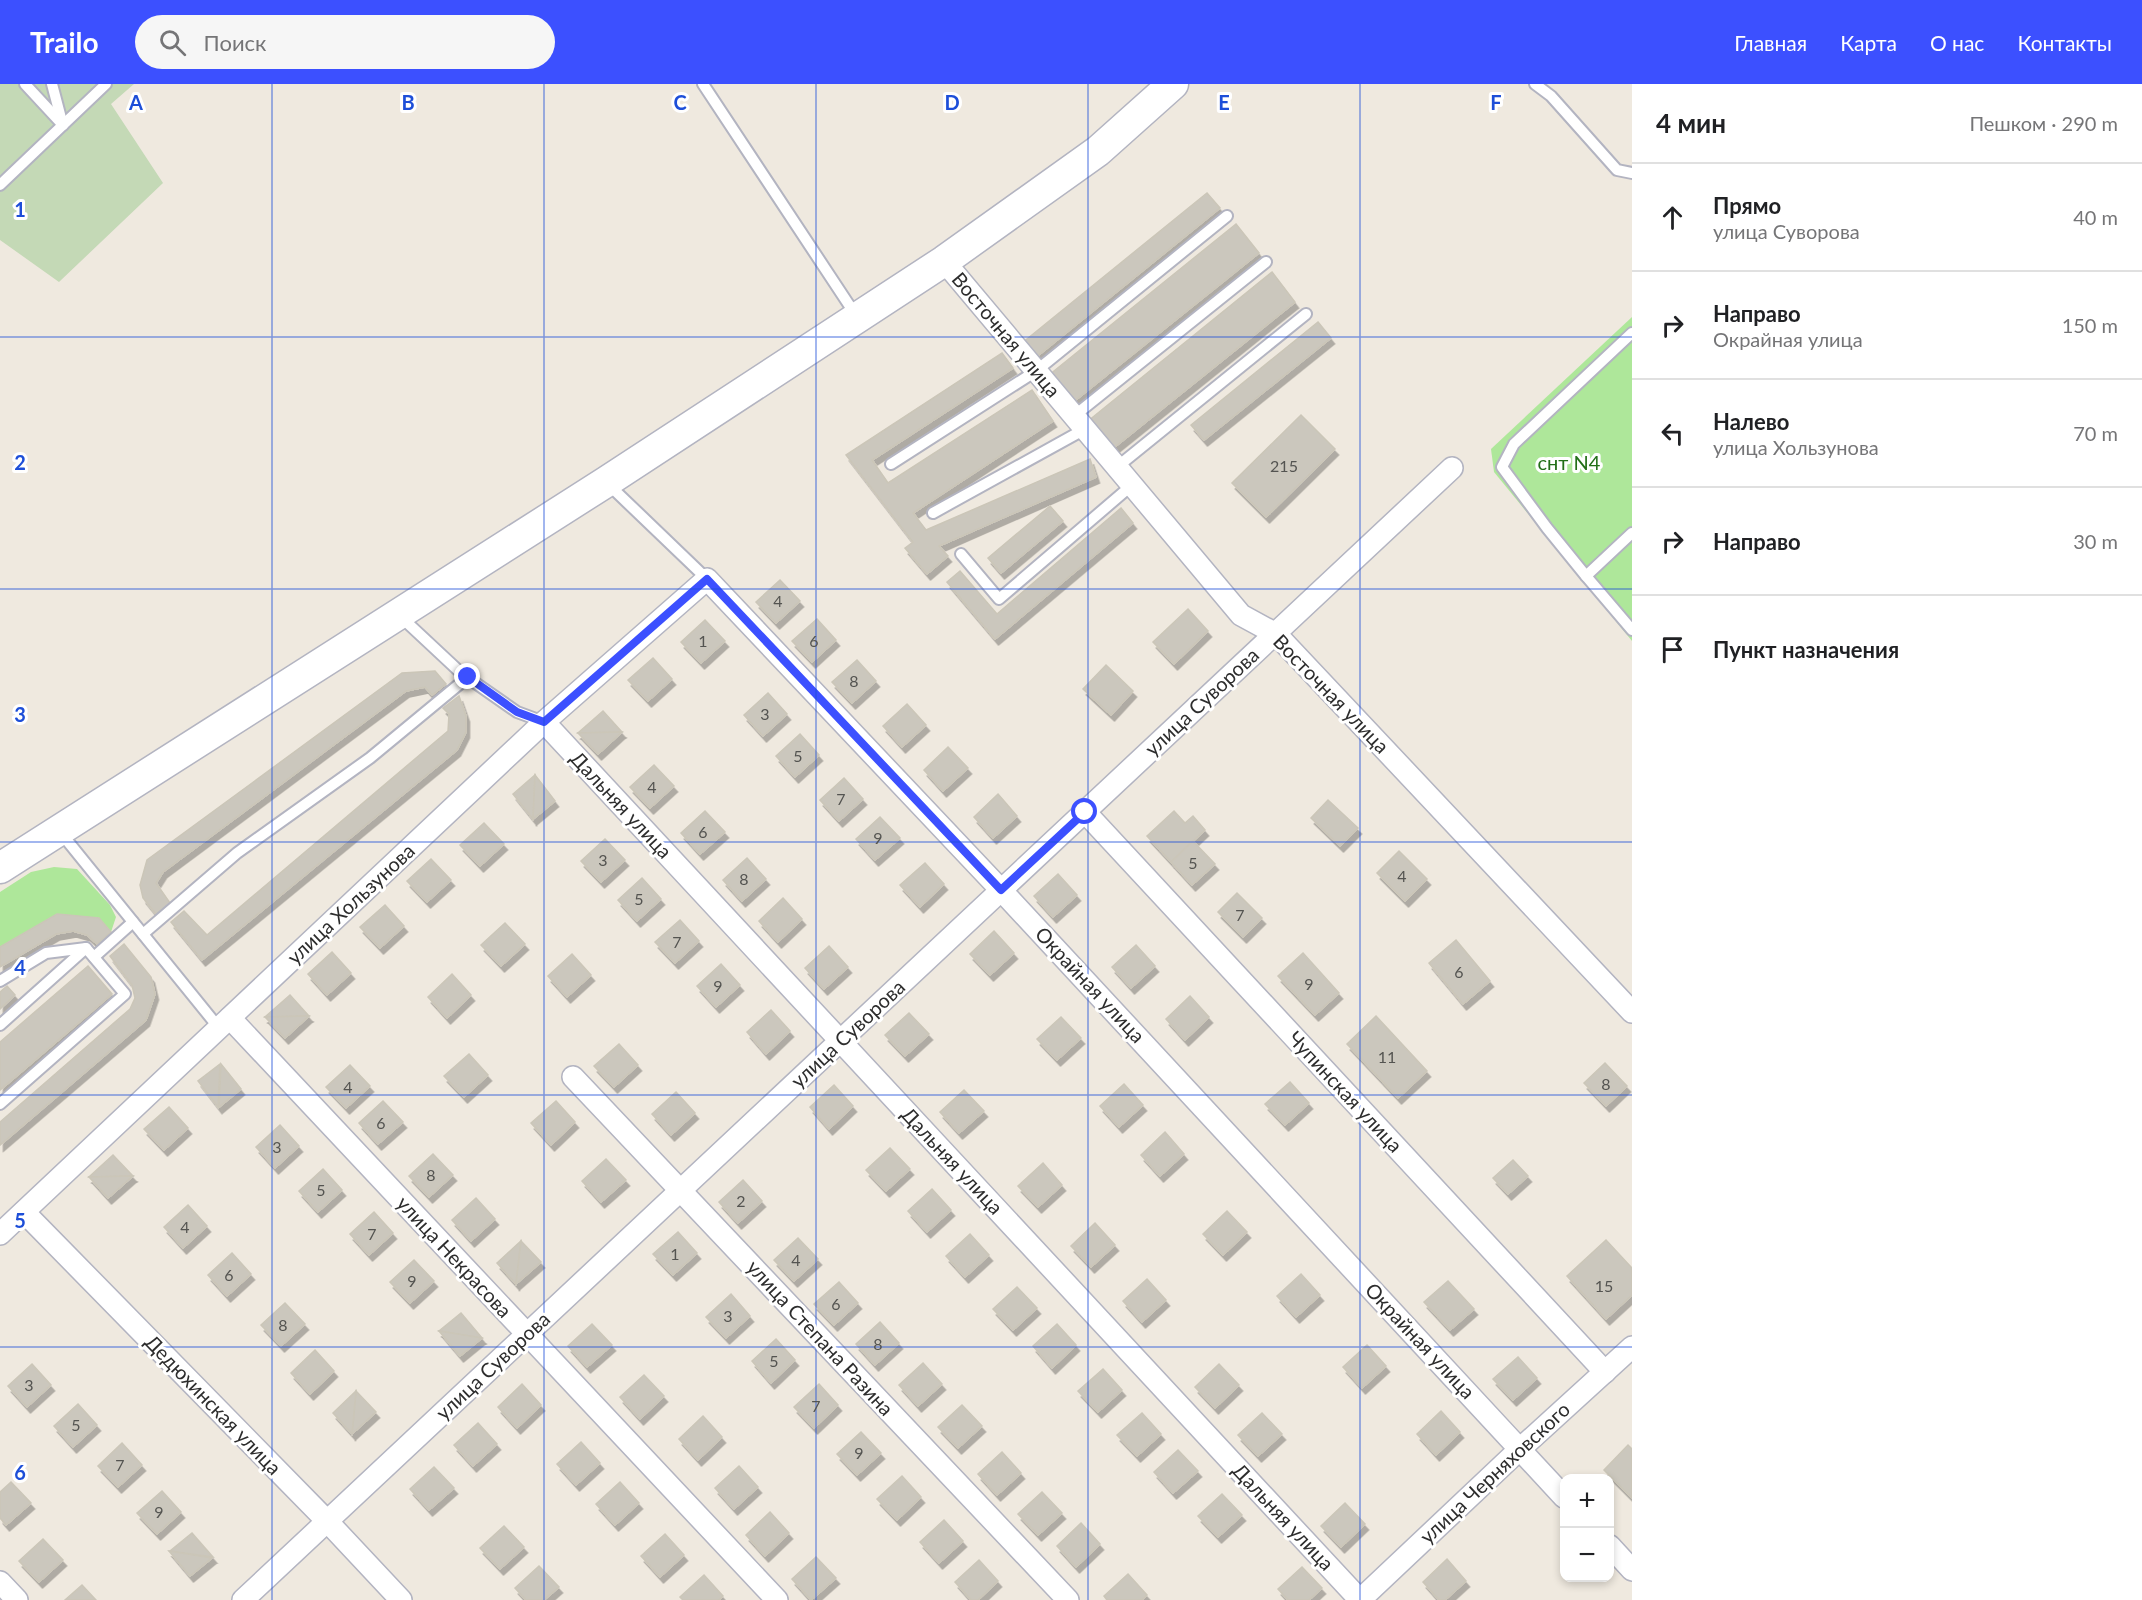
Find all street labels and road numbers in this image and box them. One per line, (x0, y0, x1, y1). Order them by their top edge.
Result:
street label: Восточная улица (947, 267, 1066, 402)
street label: Восточная улица (1269, 629, 1394, 758)
street label: улица Суворова (1139, 642, 1263, 760)
street label: Дальняя улица (566, 746, 677, 863)
street label: улица Хользунова (282, 838, 419, 969)
street label: Окрайная улица (1031, 921, 1151, 1047)
street label: улица Суворова (785, 974, 909, 1092)
street label: Чупинская улица (1283, 1026, 1408, 1157)
street label: Дальняя улица (897, 1102, 1008, 1219)
street label: улица Некрасова (392, 1191, 517, 1322)
street label: улица Степана Разина (742, 1255, 899, 1420)
street label: Окрайная улица (1361, 1277, 1481, 1403)
street label: улица Суворова (430, 1306, 554, 1424)
street label: Дедюхинская улица (141, 1329, 287, 1479)
street label: улица Черняховского (1414, 1397, 1574, 1548)
street label: Дальняя улица (1228, 1458, 1339, 1575)

